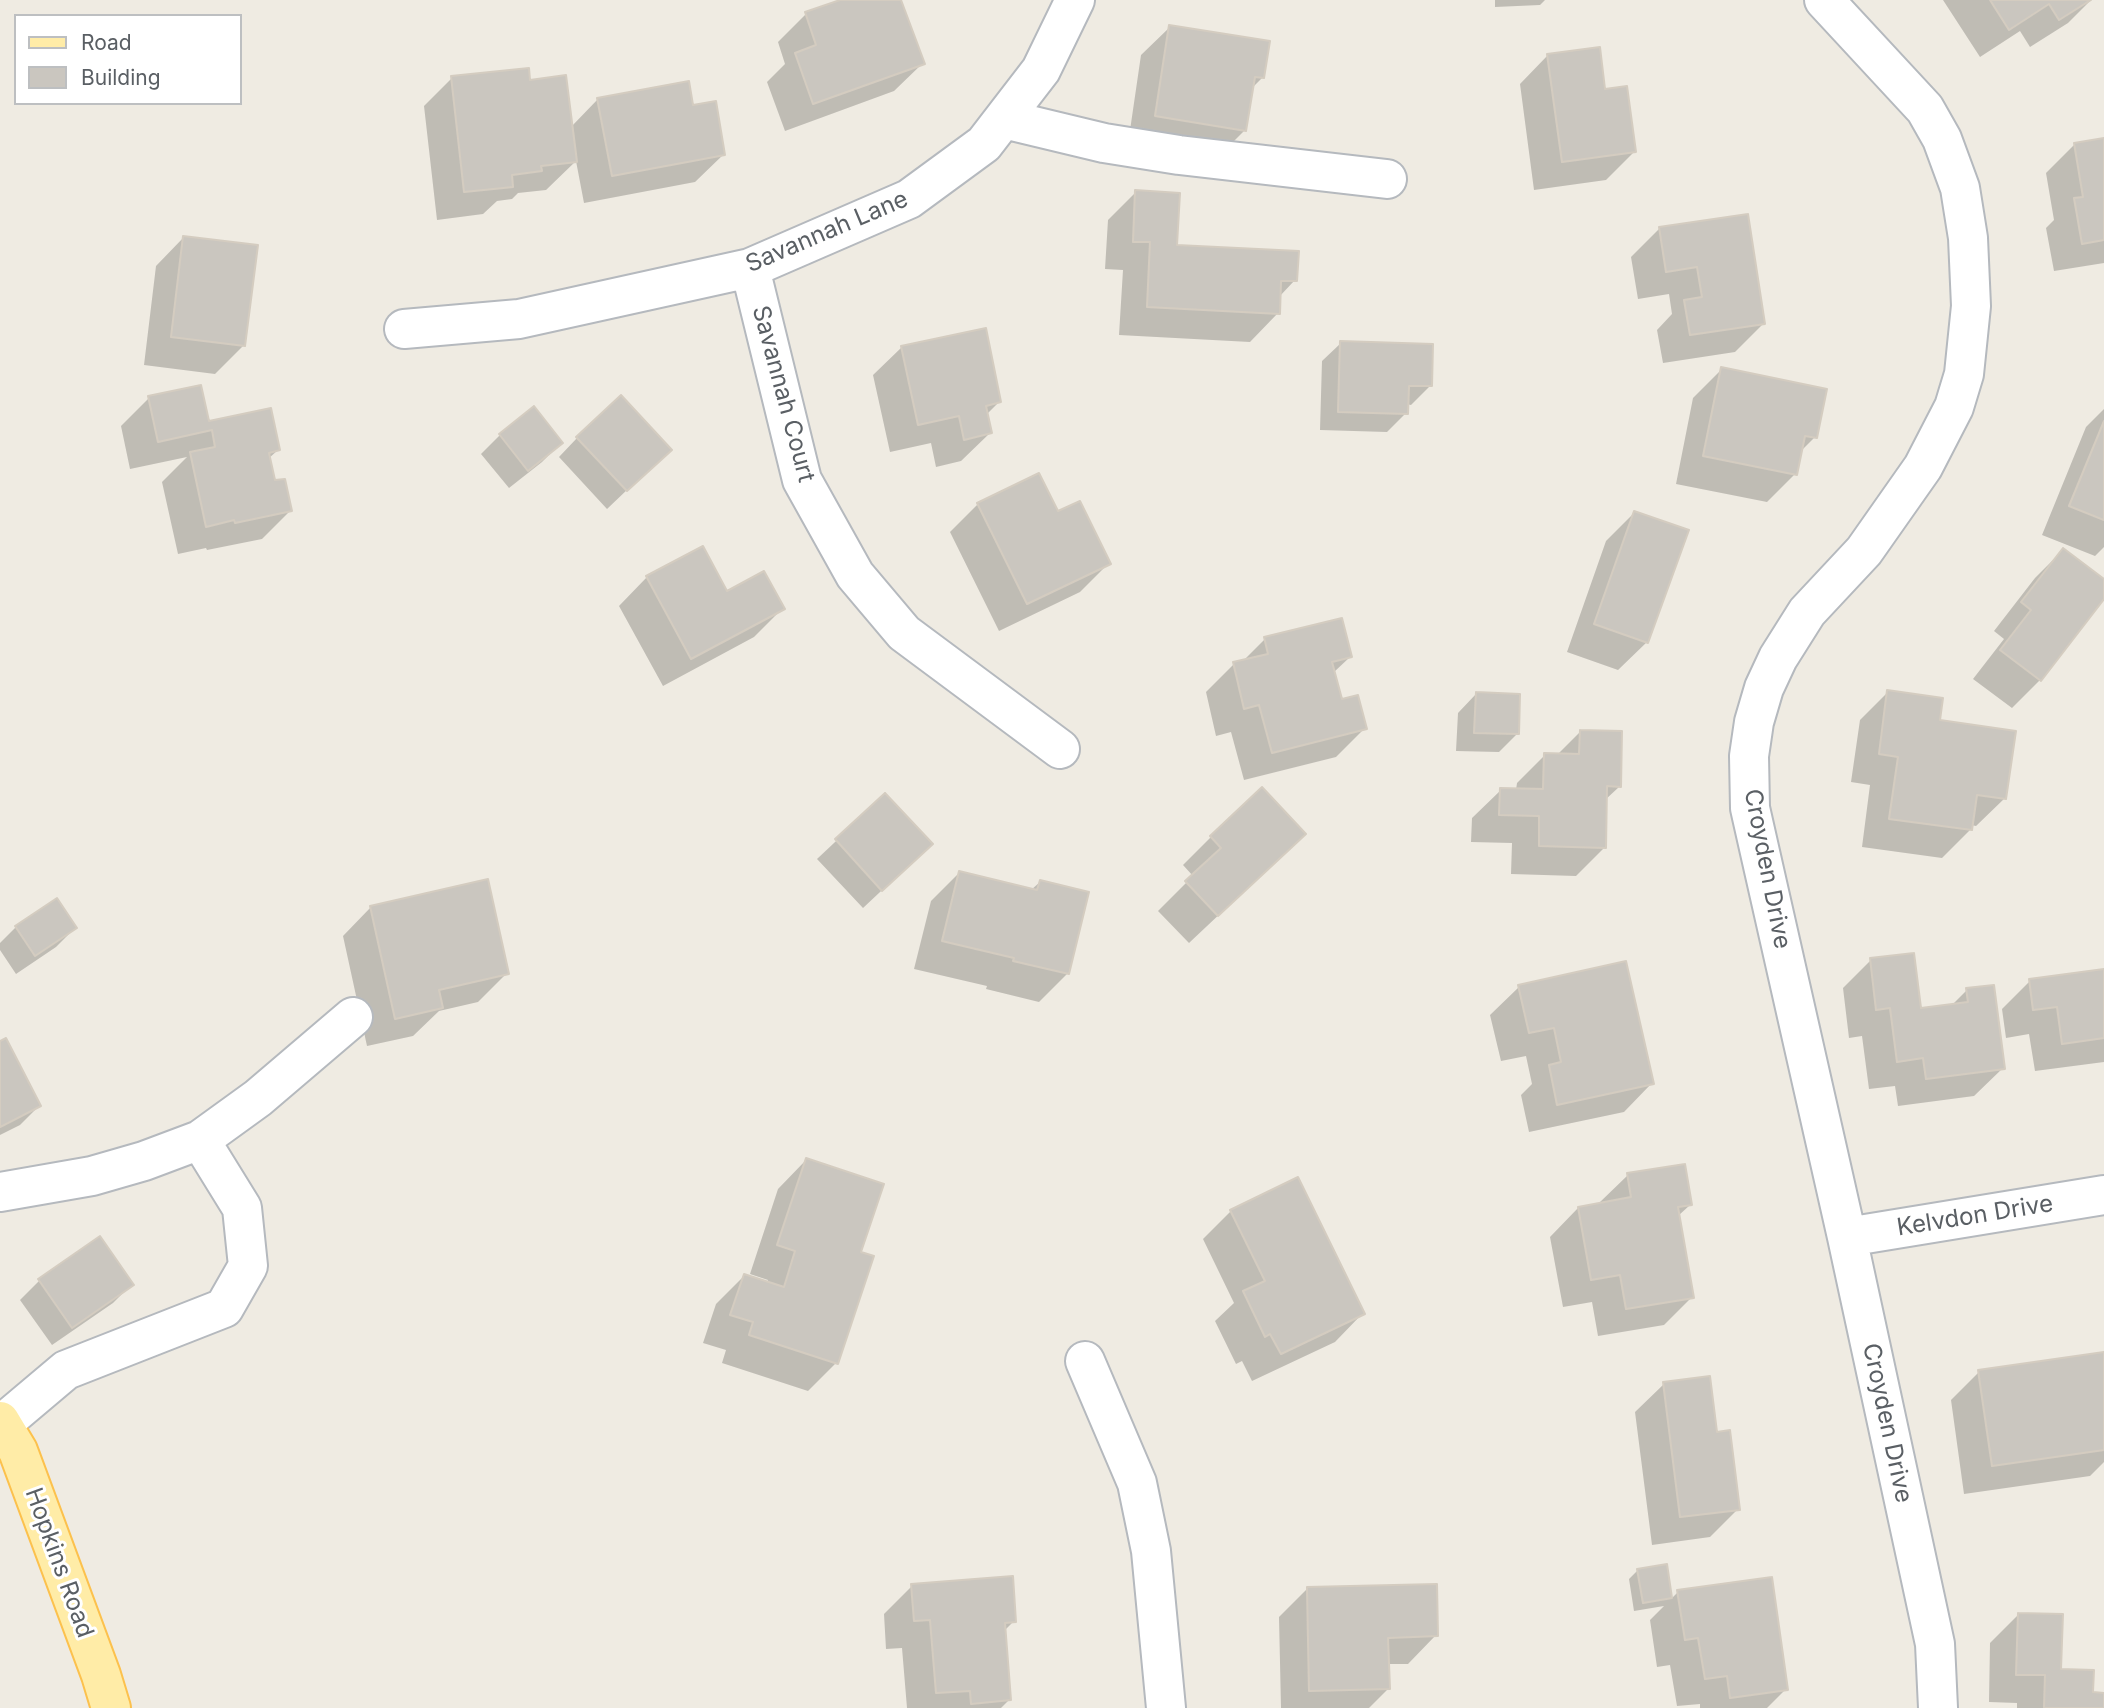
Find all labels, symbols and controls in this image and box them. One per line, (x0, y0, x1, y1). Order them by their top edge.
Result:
legend (14, 14, 242, 105)
text: Road (81, 30, 132, 55)
text: Building (81, 65, 161, 90)
street label: Savannah Lane (742, 185, 912, 279)
street label: Savannah Court (746, 303, 820, 485)
street label: Croyden Drive (1737, 787, 1797, 951)
street label: Kelvdon Drive (1895, 1189, 2055, 1243)
street label: Croyden Drive (1856, 1341, 1918, 1505)
street label: Hopkins Road (19, 1484, 99, 1642)

